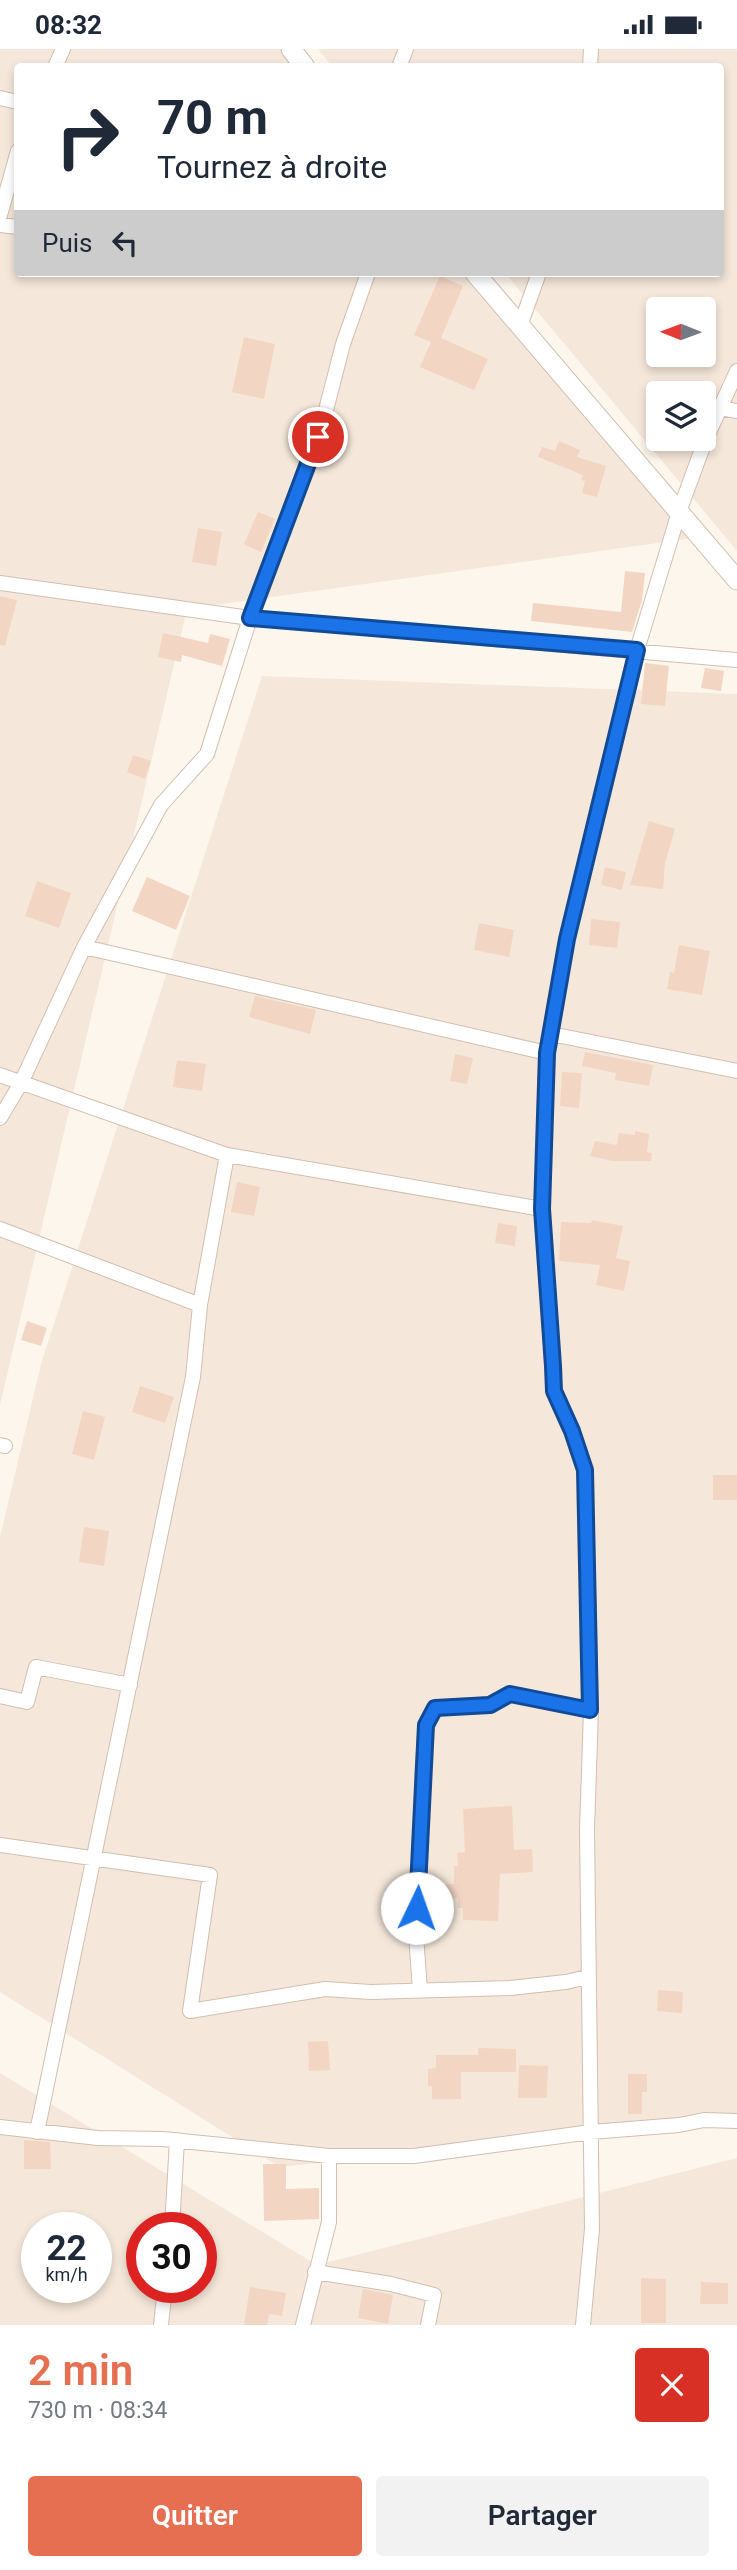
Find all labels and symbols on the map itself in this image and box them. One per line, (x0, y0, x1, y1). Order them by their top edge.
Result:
north arrow (646, 297, 716, 367)
pin (288, 407, 348, 467)
position arrow (380, 1871, 454, 1945)
speed limit sign: 30 (126, 2212, 217, 2303)

